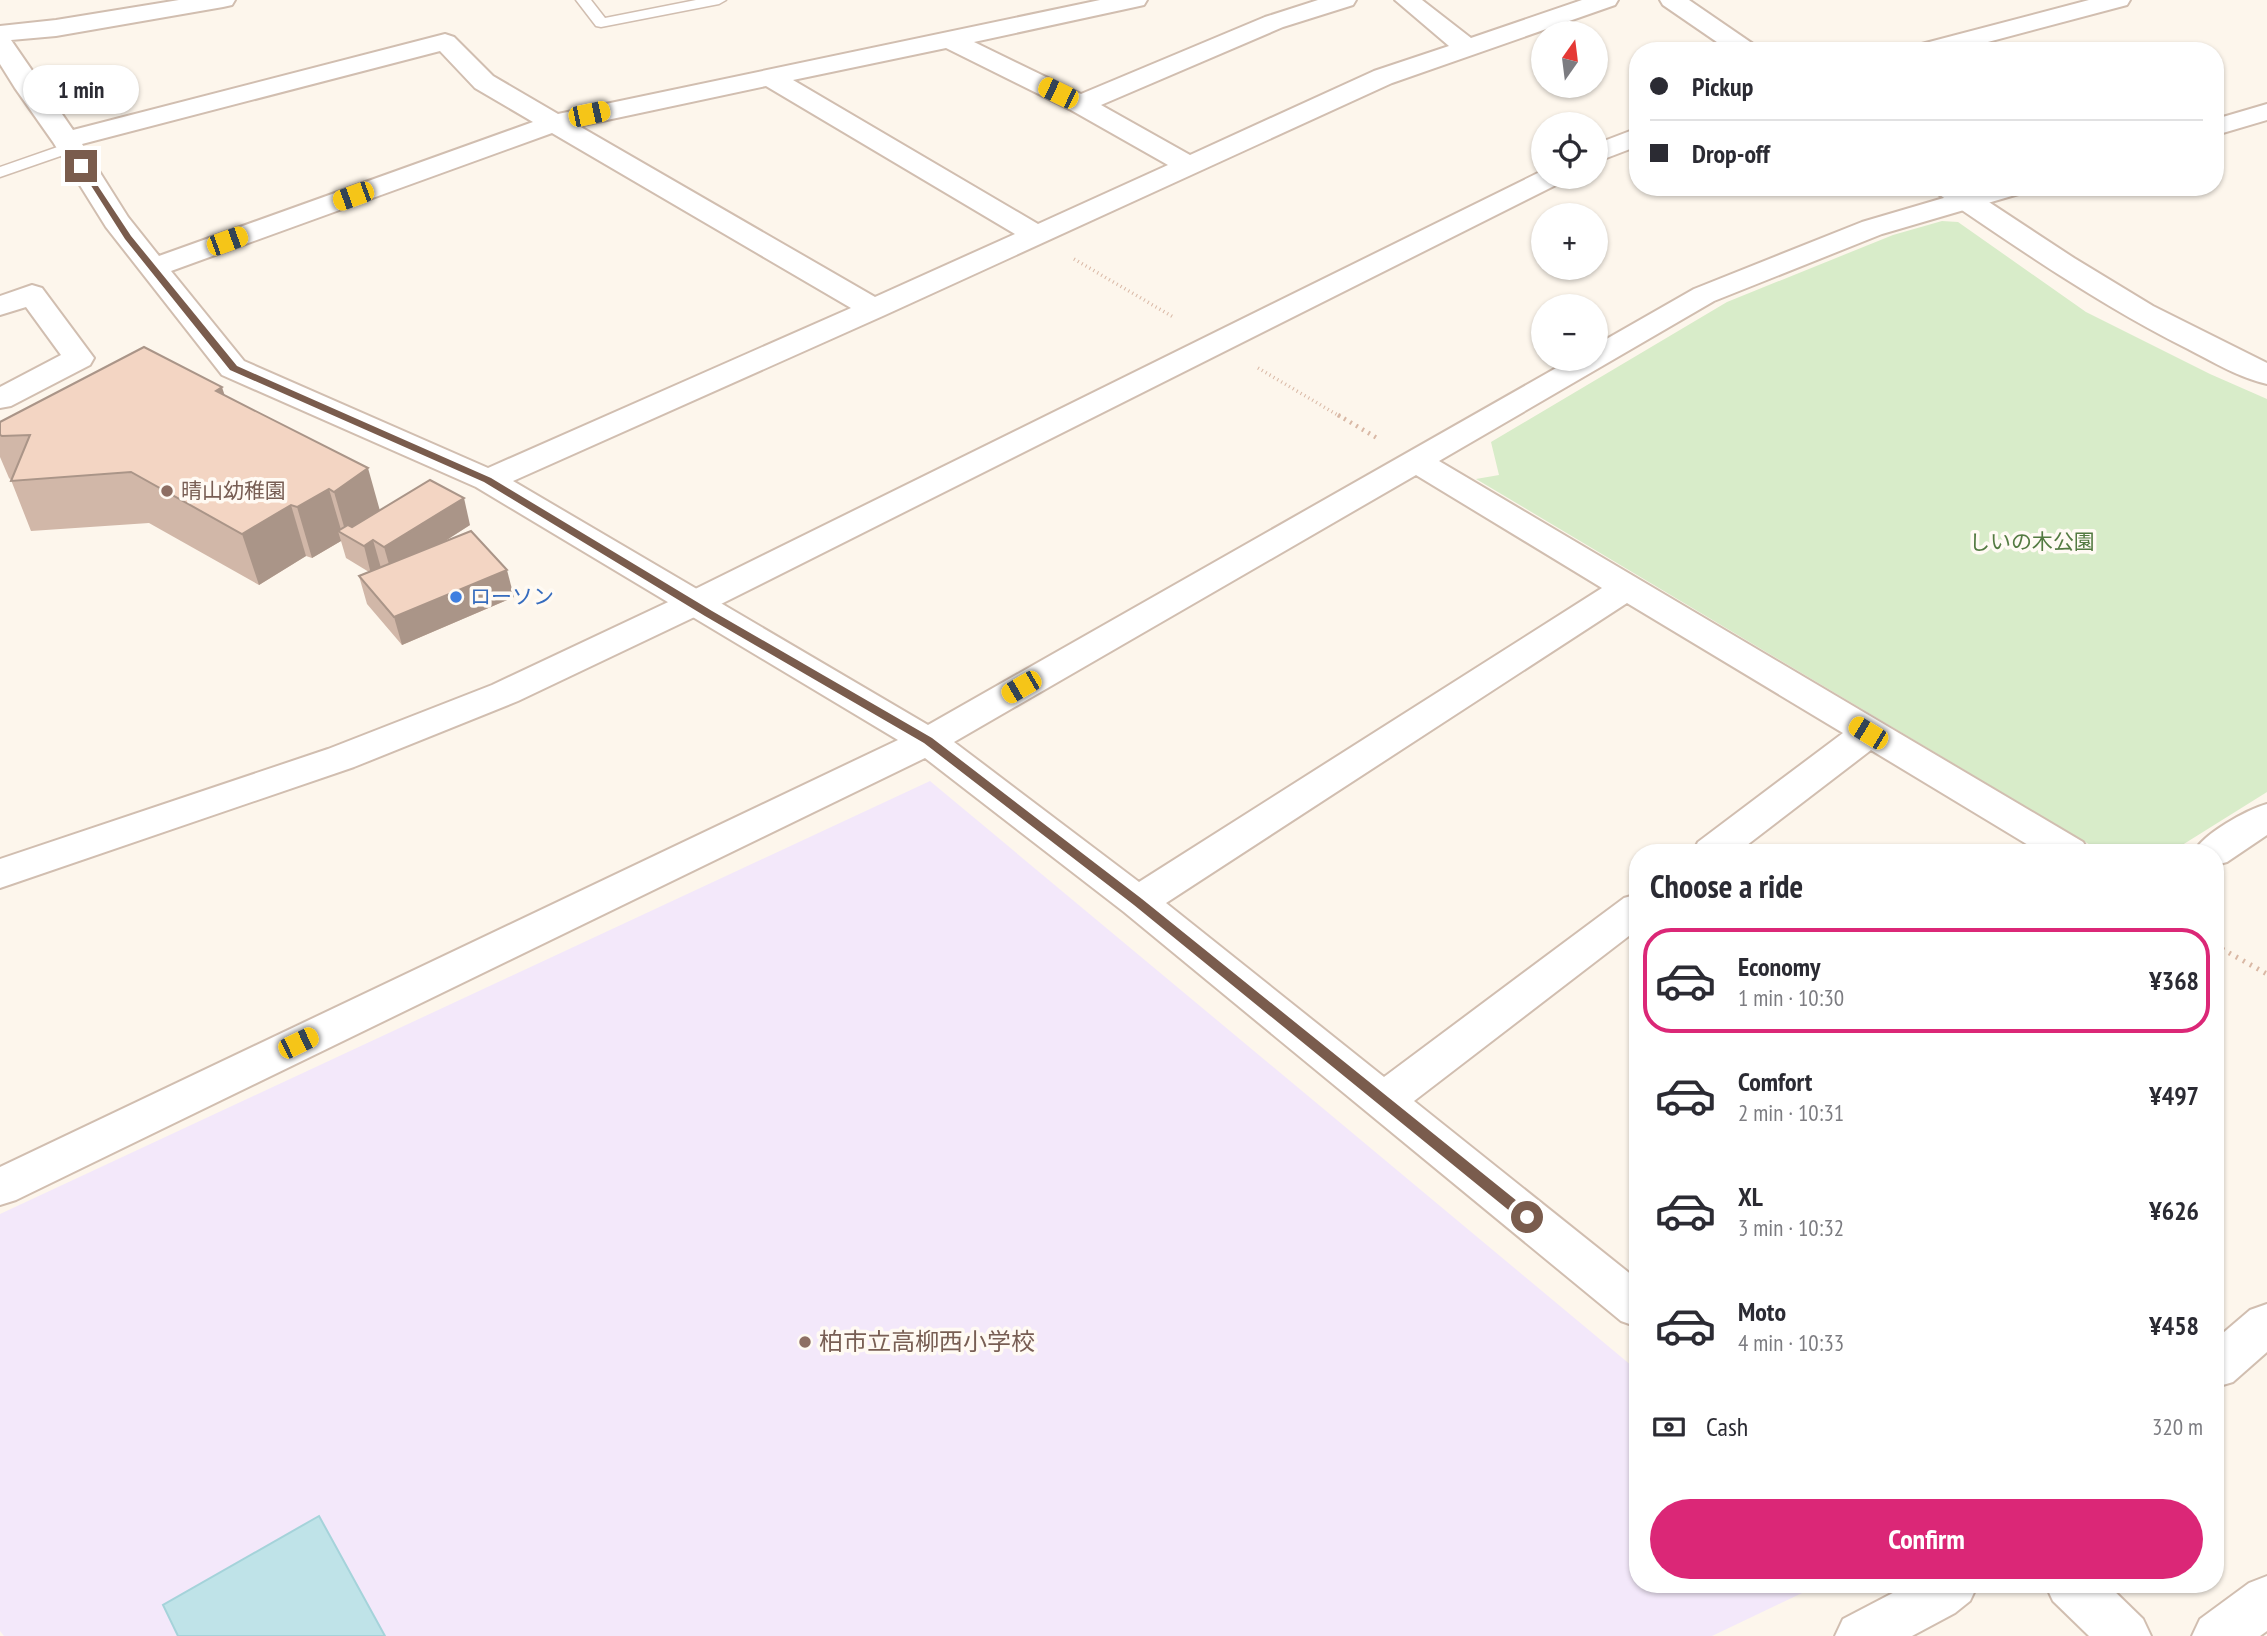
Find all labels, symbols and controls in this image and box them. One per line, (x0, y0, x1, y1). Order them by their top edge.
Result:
north arrow (1531, 21, 1608, 98)
map controls (1531, 21, 1608, 371)
callout: 1 min (23, 64, 139, 114)
text: Pickup (1692, 70, 1753, 103)
car (1035, 74, 1082, 112)
text: 1 min (58, 75, 104, 104)
car (567, 99, 612, 129)
button: locate (1531, 112, 1608, 189)
text: Drop-off (1692, 137, 1770, 170)
route end (65, 150, 97, 182)
car (330, 179, 377, 213)
button: + (1531, 203, 1608, 280)
car (204, 224, 251, 258)
button: − (1531, 294, 1608, 371)
place label: 晴山幼稚園 (181, 477, 286, 504)
marker: 晴山幼稚園 (159, 483, 175, 499)
park label: しいの木公園 (1969, 528, 2095, 555)
place label: ローソン (470, 583, 554, 610)
marker: ローソン (448, 589, 464, 605)
car (998, 667, 1045, 707)
car (1845, 713, 1892, 753)
text: Choose a ride (1650, 865, 1803, 907)
icon: car (1654, 949, 1717, 1012)
text: Economy (1738, 950, 1820, 983)
text: ¥368 (2149, 964, 2199, 997)
text: 1 min · 10:30 (1738, 983, 1844, 1012)
car (275, 1024, 322, 1062)
icon: car (1654, 1064, 1717, 1127)
text: Comfort (1738, 1065, 1812, 1098)
text: ¥497 (2149, 1079, 2199, 1112)
text: 2 min · 10:31 (1738, 1098, 1844, 1127)
icon: car (1654, 1179, 1717, 1242)
text: XL (1738, 1180, 1763, 1213)
text: ¥626 (2149, 1194, 2199, 1227)
route start (1511, 1201, 1543, 1233)
text: 3 min · 10:32 (1738, 1213, 1844, 1242)
icon: car (1654, 1294, 1717, 1357)
text: Moto (1738, 1295, 1786, 1328)
text: ¥458 (2149, 1309, 2199, 1342)
place label: 柏市立高柳西小学校 (819, 1326, 1035, 1357)
text: 4 min · 10:33 (1738, 1328, 1844, 1357)
marker: 柏市立高柳西小学校 (797, 1334, 813, 1350)
icon: cash (1650, 1408, 1688, 1446)
text: Cash (1706, 1410, 1748, 1443)
text: 320 m (2152, 1412, 2203, 1441)
button: Confirm (1650, 1499, 2203, 1579)

